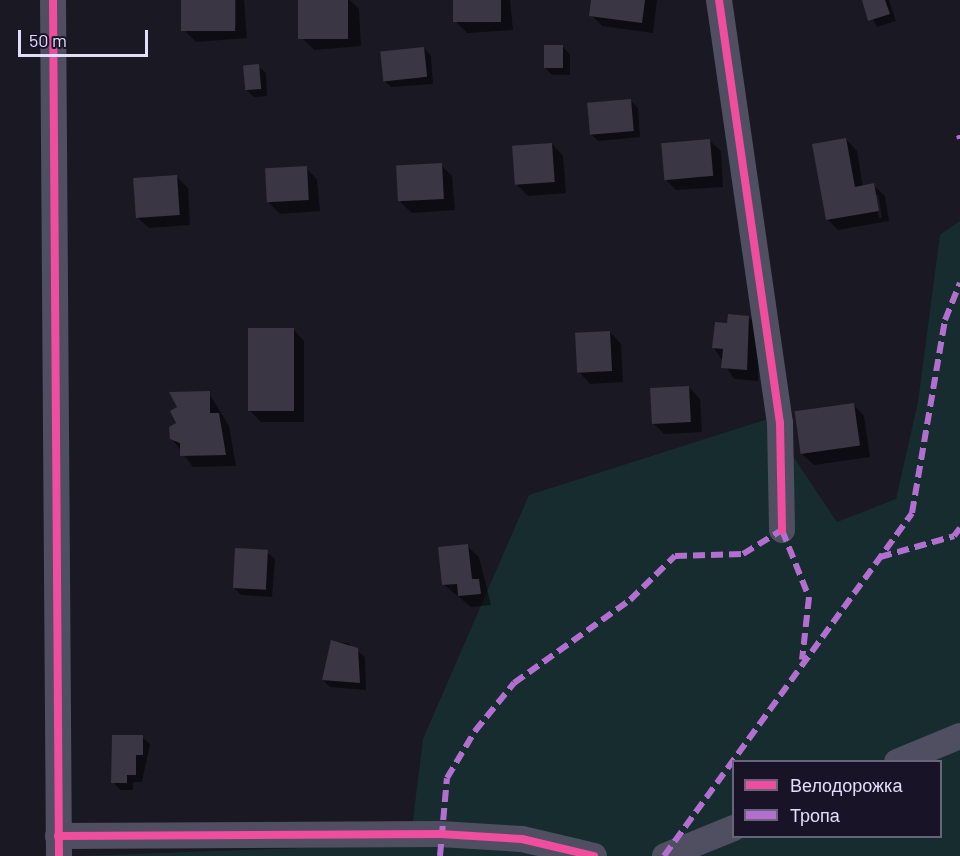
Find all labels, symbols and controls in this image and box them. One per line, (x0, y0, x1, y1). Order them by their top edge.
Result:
scale bar (21, 18, 152, 56)
text: 50 m (29, 29, 67, 51)
legend (732, 760, 942, 838)
text: Велодорожка (790, 774, 902, 796)
text: Тропа (790, 804, 840, 826)

